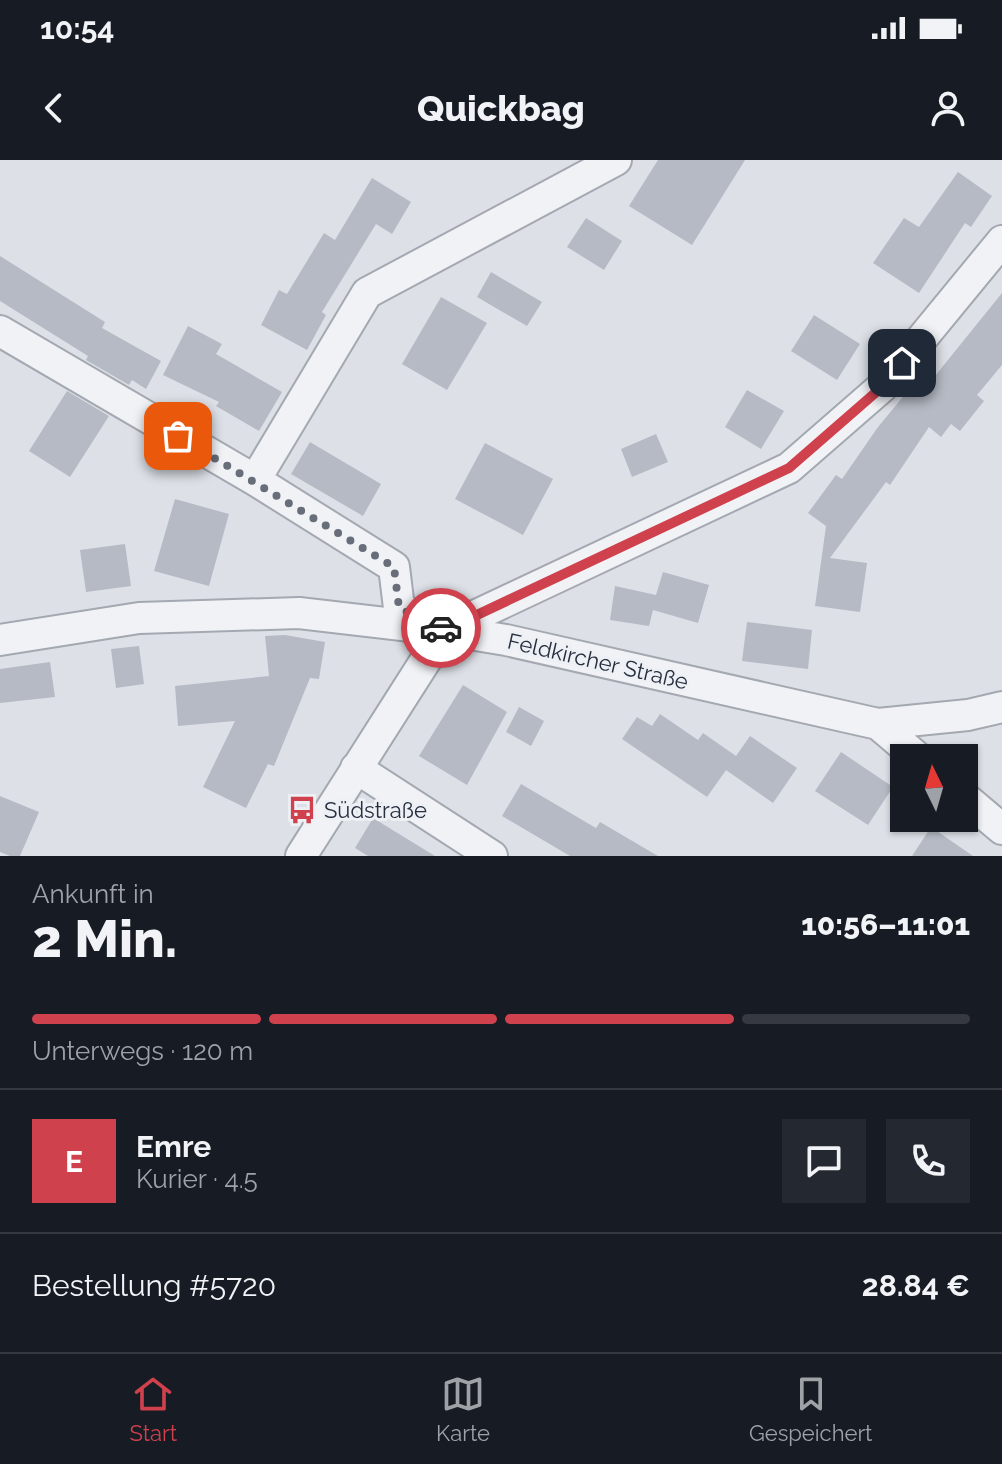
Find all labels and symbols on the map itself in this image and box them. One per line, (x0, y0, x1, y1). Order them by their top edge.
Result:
pin (868, 329, 936, 397)
pin (144, 402, 212, 470)
courier (401, 588, 481, 668)
street label: Feldkircher Straße (505, 628, 691, 694)
north arrow (890, 744, 978, 832)
bus stop icon: Südstraße (287, 795, 317, 825)
place label: Südstraße (324, 797, 427, 823)

